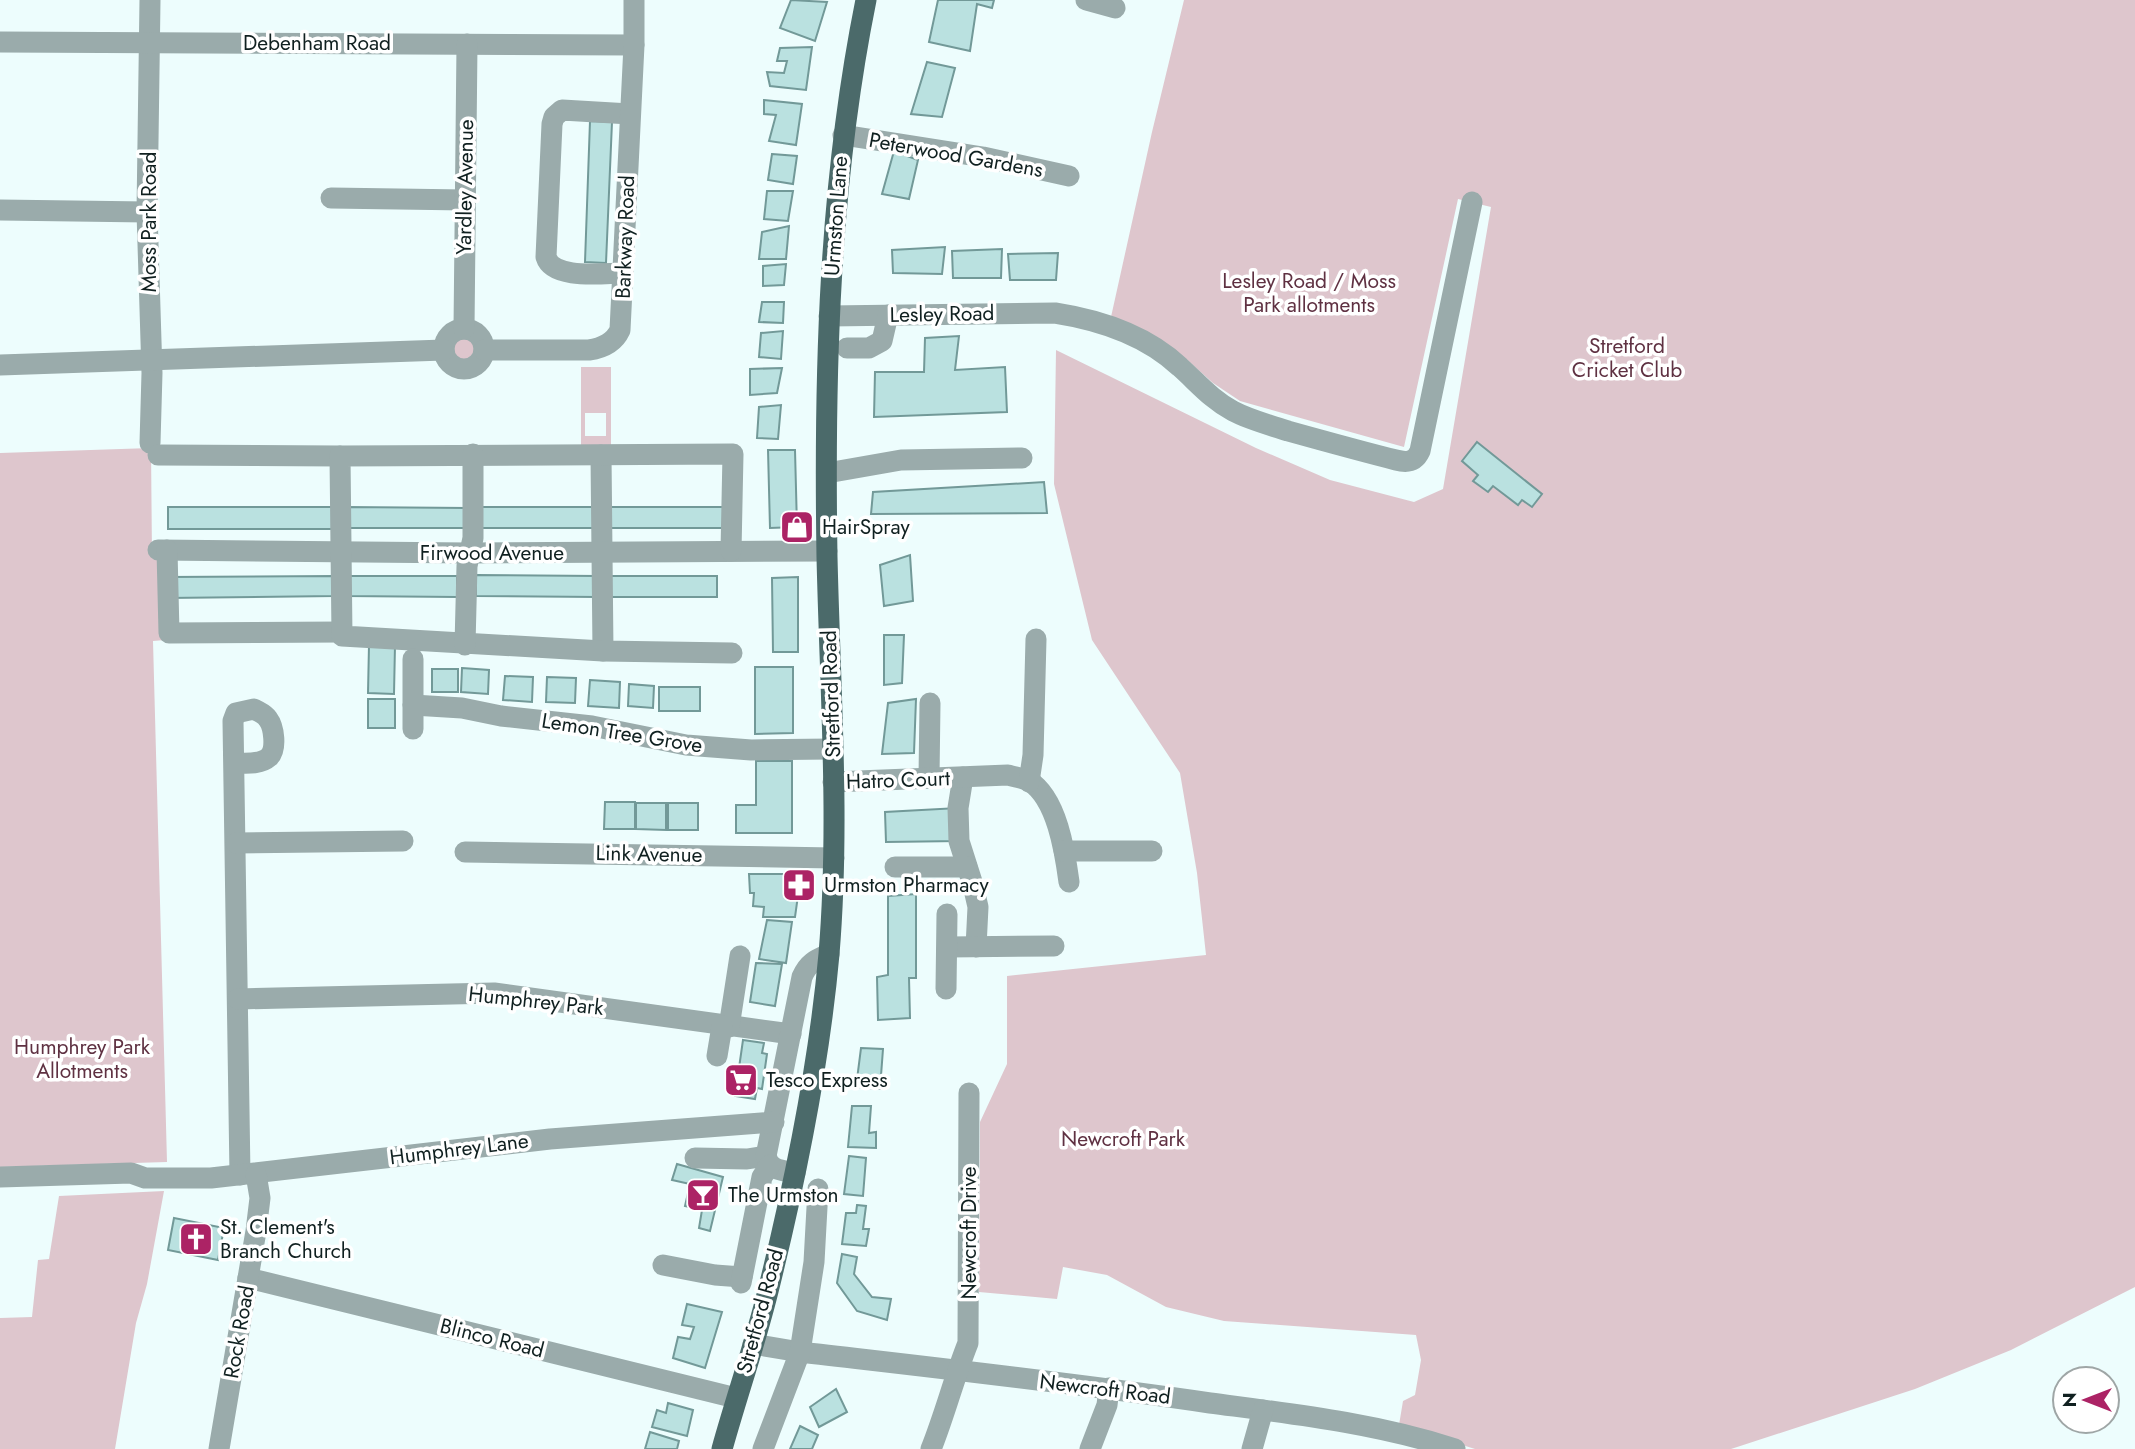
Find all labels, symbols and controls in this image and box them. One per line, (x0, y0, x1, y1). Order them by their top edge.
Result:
street label: Debenham Road (243, 28, 391, 58)
street label: Yardley Avenue (449, 119, 481, 255)
street label: Peterwood Gardens (867, 125, 1045, 185)
street label: Moss Park Road (134, 152, 164, 292)
street label: Urmston Lane (817, 155, 855, 277)
street label: Barkway Road (608, 175, 642, 299)
park label: Lesley Road / Moss Park allotments (1222, 266, 1396, 320)
street label: Lesley Road (889, 298, 995, 330)
park label: Stretford Cricket Club (1572, 331, 1682, 385)
shop icon: HairSpray (778, 508, 816, 546)
place label: HairSpray (822, 512, 910, 542)
street label: Firwood Avenue (420, 538, 564, 568)
street label: Stretford Road (814, 630, 848, 758)
street label: Lemon Tree Grove (539, 705, 705, 761)
street label: Hatro Court (846, 763, 950, 797)
street label: Link Avenue (595, 838, 703, 870)
pharmacy icon: Urmston Pharmacy (780, 866, 818, 904)
place label: Urmston Pharmacy (824, 870, 989, 900)
street label: Humphrey Park (467, 979, 606, 1023)
park label: Humphrey Park Allotments (14, 1032, 151, 1086)
supermarket icon: Tesco Express (722, 1061, 760, 1099)
place label: Tesco Express (766, 1065, 888, 1095)
park label: Newcroft Park (1061, 1124, 1186, 1154)
street label: Humphrey Lane (388, 1126, 530, 1172)
street label: Newcroft Drive (954, 1166, 984, 1300)
bar icon: The Urmston (684, 1176, 722, 1214)
place label: The Urmston (728, 1180, 839, 1210)
place label: St. Clement's Branch Church (220, 1212, 352, 1266)
church icon: St. Clement's Branch Church (177, 1220, 215, 1258)
street label: Stretford Road (729, 1246, 791, 1376)
street label: Rock Road (216, 1283, 262, 1381)
street label: Blinco Road (437, 1311, 547, 1365)
north arrow (2051, 1365, 2121, 1435)
street label: Newcroft Road (1038, 1366, 1172, 1412)
text: N (2056, 1392, 2083, 1408)

